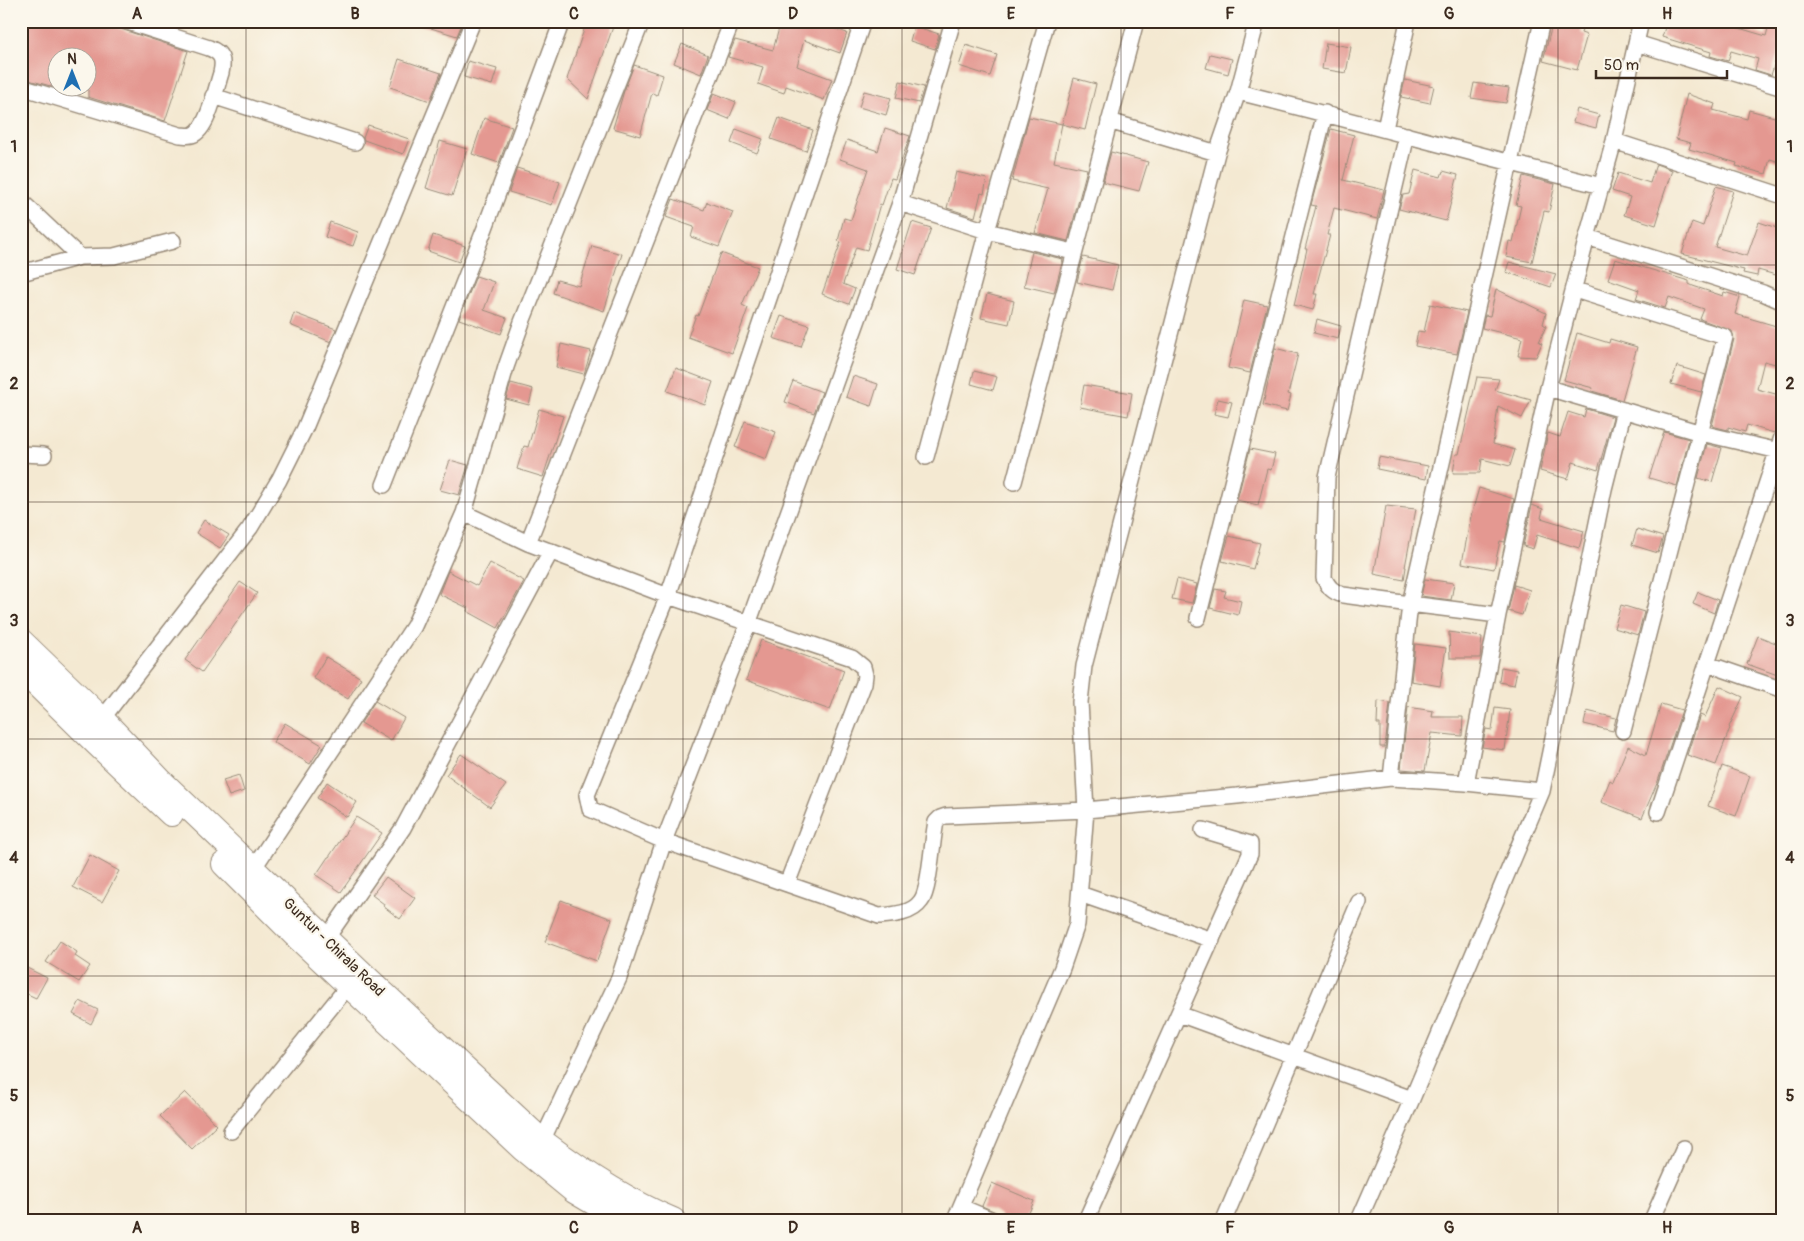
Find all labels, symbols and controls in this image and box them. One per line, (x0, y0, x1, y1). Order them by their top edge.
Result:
text: A (132, 4, 143, 24)
text: B (350, 4, 360, 24)
text: C (569, 4, 579, 24)
text: D (788, 4, 798, 24)
text: E (1007, 4, 1016, 24)
text: F (1225, 4, 1235, 24)
text: G (1444, 4, 1455, 24)
text: H (1662, 4, 1672, 24)
north arrow (48, 48, 98, 98)
scale bar (1596, 48, 1728, 80)
text: N (67, 51, 77, 68)
text: 50 m (1604, 56, 1639, 75)
text: 1 (11, 137, 17, 157)
text: 1 (1787, 137, 1793, 157)
text: 2 (10, 374, 19, 394)
text: 2 (1786, 374, 1795, 394)
text: 3 (10, 611, 19, 631)
text: 3 (1786, 611, 1795, 631)
text: 4 (9, 848, 19, 868)
text: 4 (1785, 848, 1795, 868)
street label: Guntur - Chirala Road (279, 894, 388, 1001)
text: 5 (10, 1086, 19, 1106)
text: 5 (1786, 1086, 1795, 1106)
text: A (132, 1218, 143, 1238)
text: B (350, 1218, 360, 1238)
text: C (569, 1218, 579, 1238)
text: D (788, 1218, 798, 1238)
text: E (1007, 1218, 1016, 1238)
text: F (1225, 1218, 1235, 1238)
text: G (1444, 1218, 1455, 1238)
text: H (1662, 1218, 1672, 1238)

